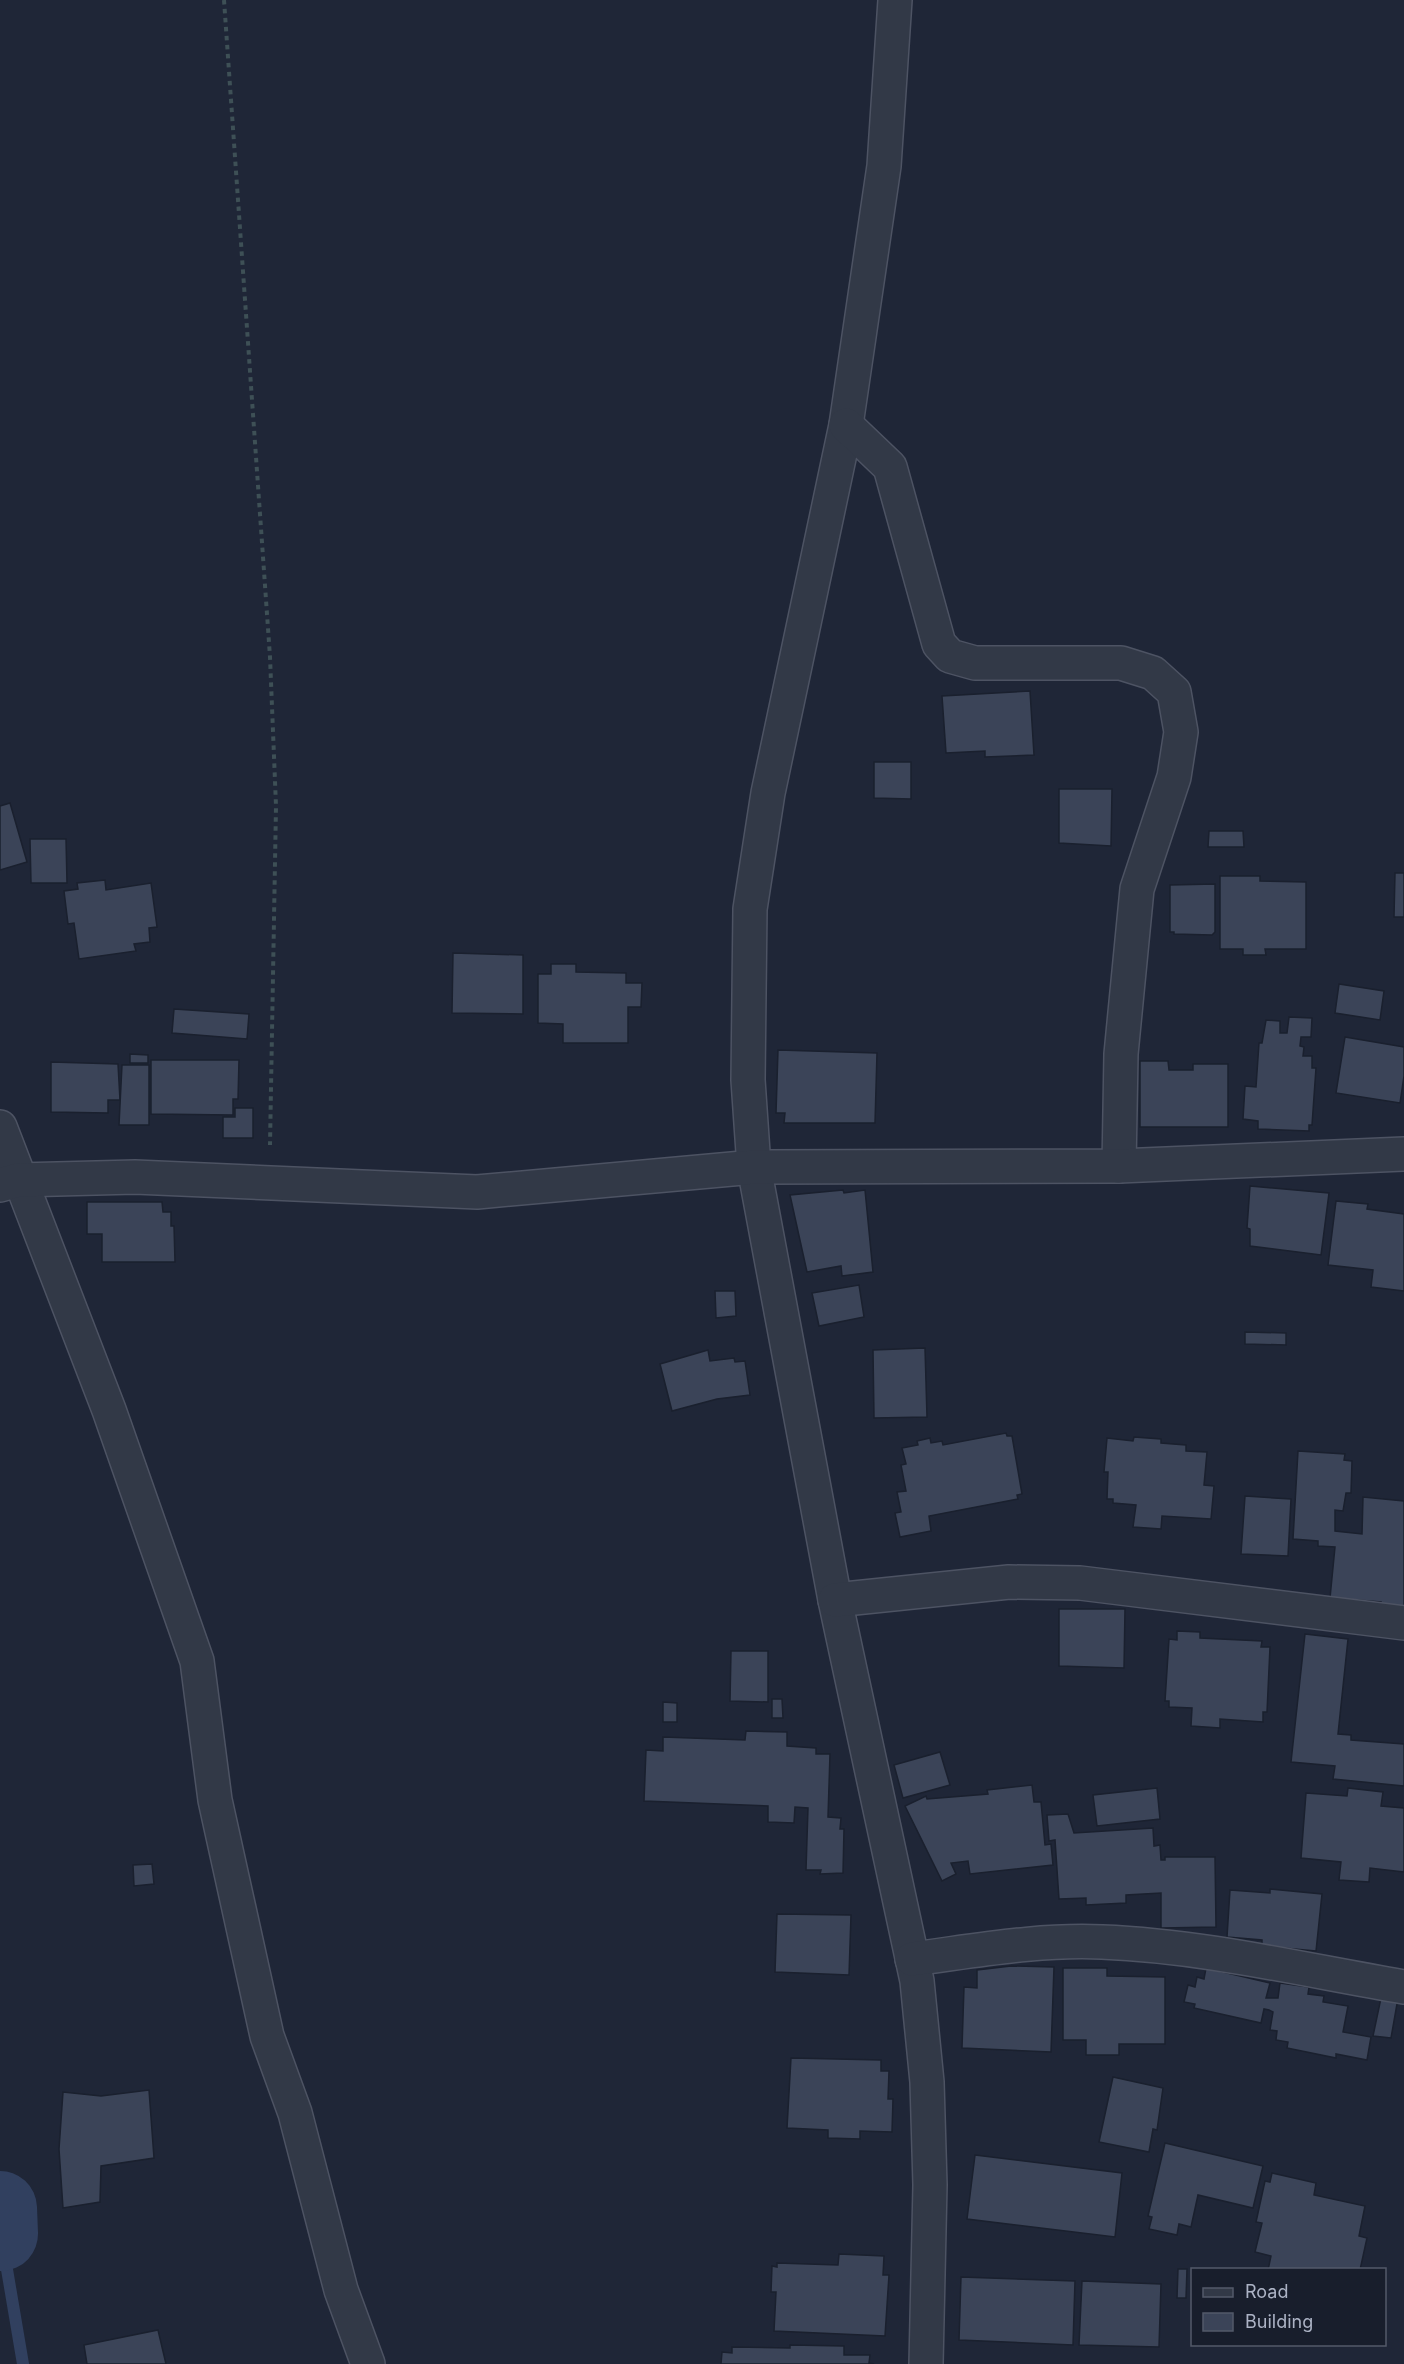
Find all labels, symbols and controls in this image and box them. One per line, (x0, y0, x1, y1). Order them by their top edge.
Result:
legend (1191, 2268, 1386, 2346)
text: Road (1245, 2281, 1288, 2302)
text: Building (1245, 2311, 1313, 2332)

